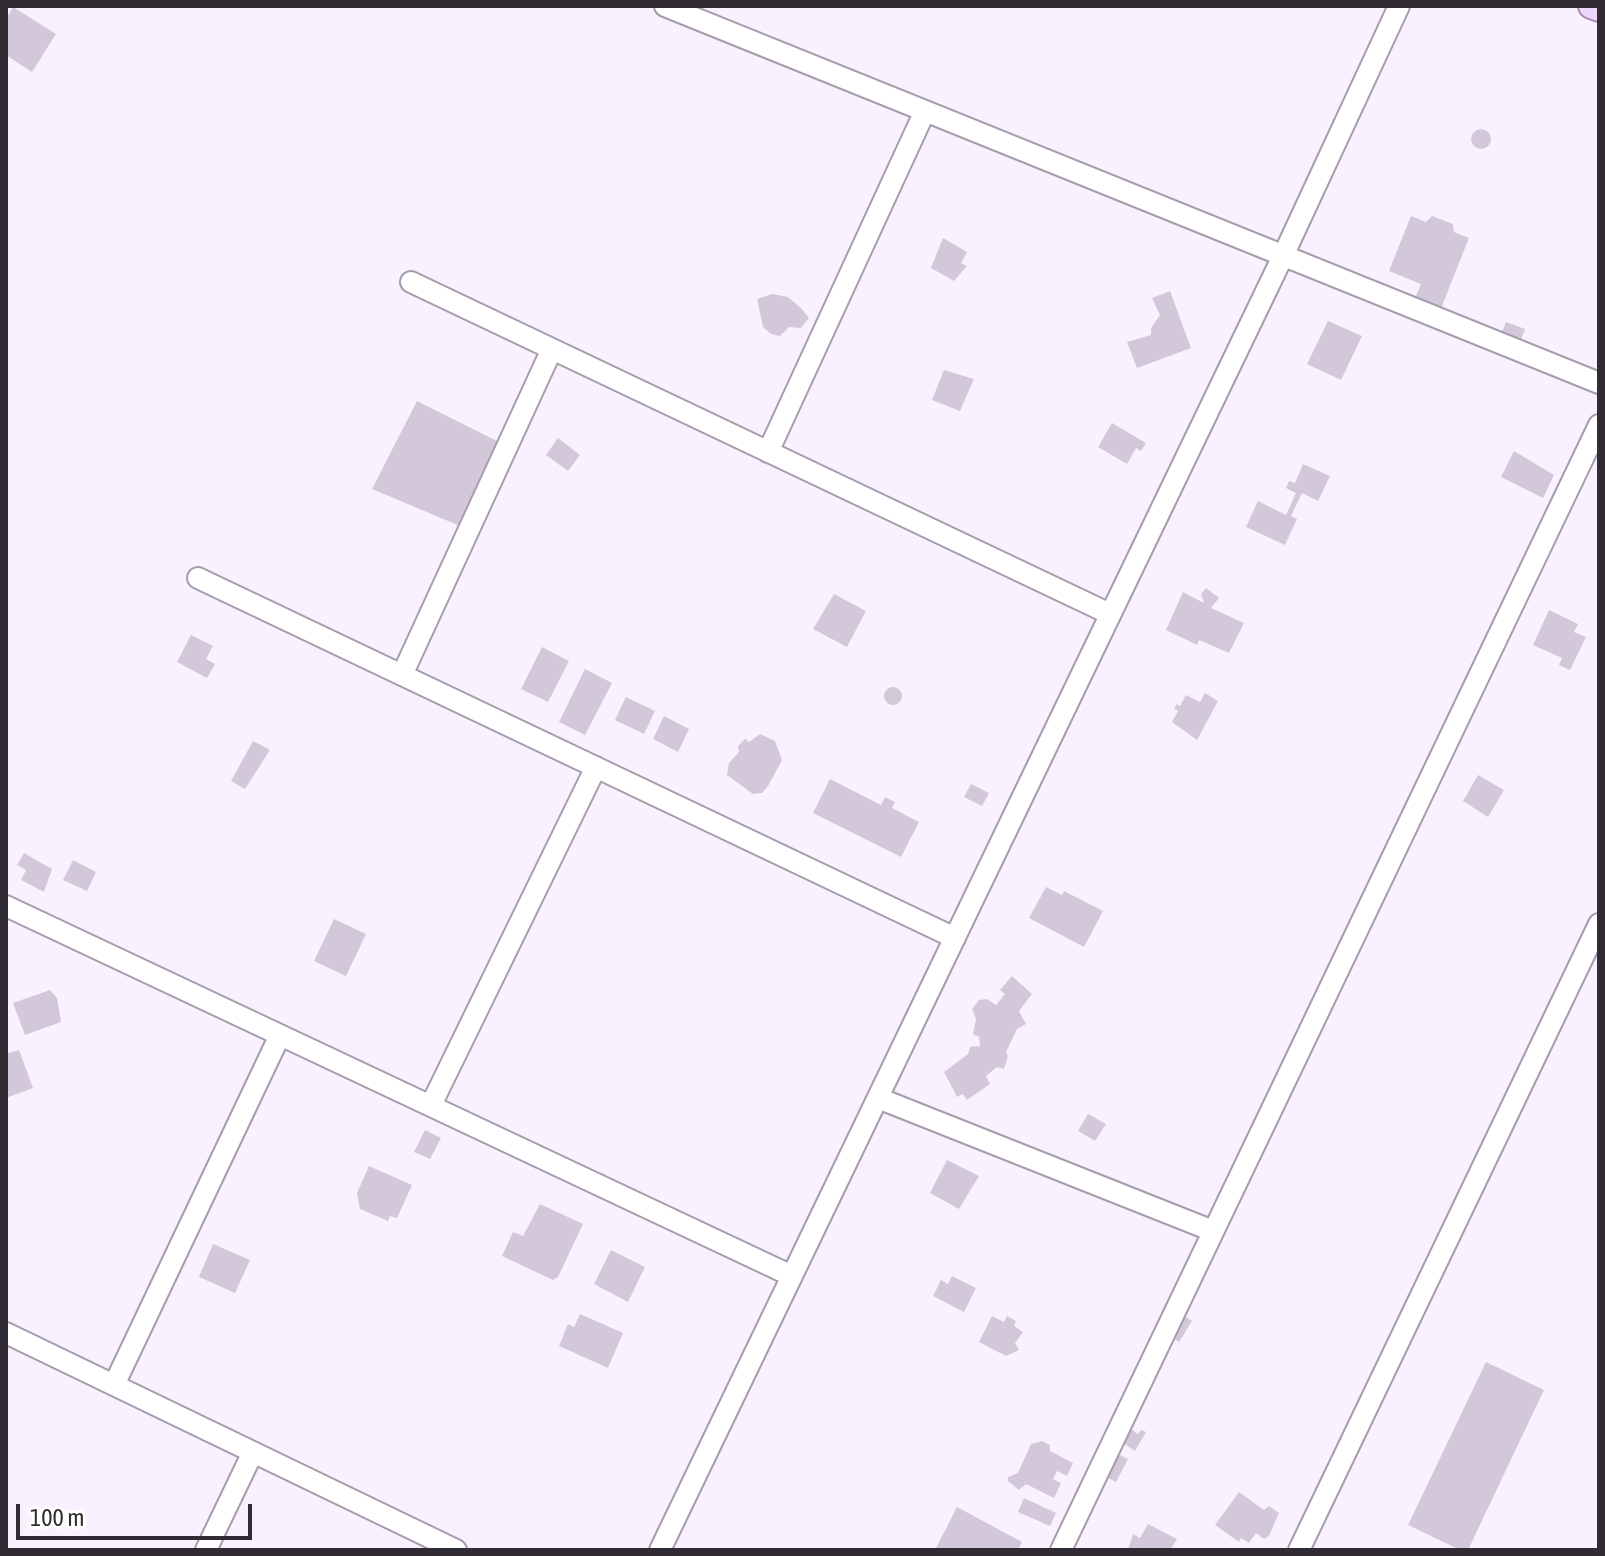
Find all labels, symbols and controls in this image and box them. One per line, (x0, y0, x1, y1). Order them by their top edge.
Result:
scale bar (20, 1488, 256, 1538)
text: 100 m (30, 1504, 84, 1531)

